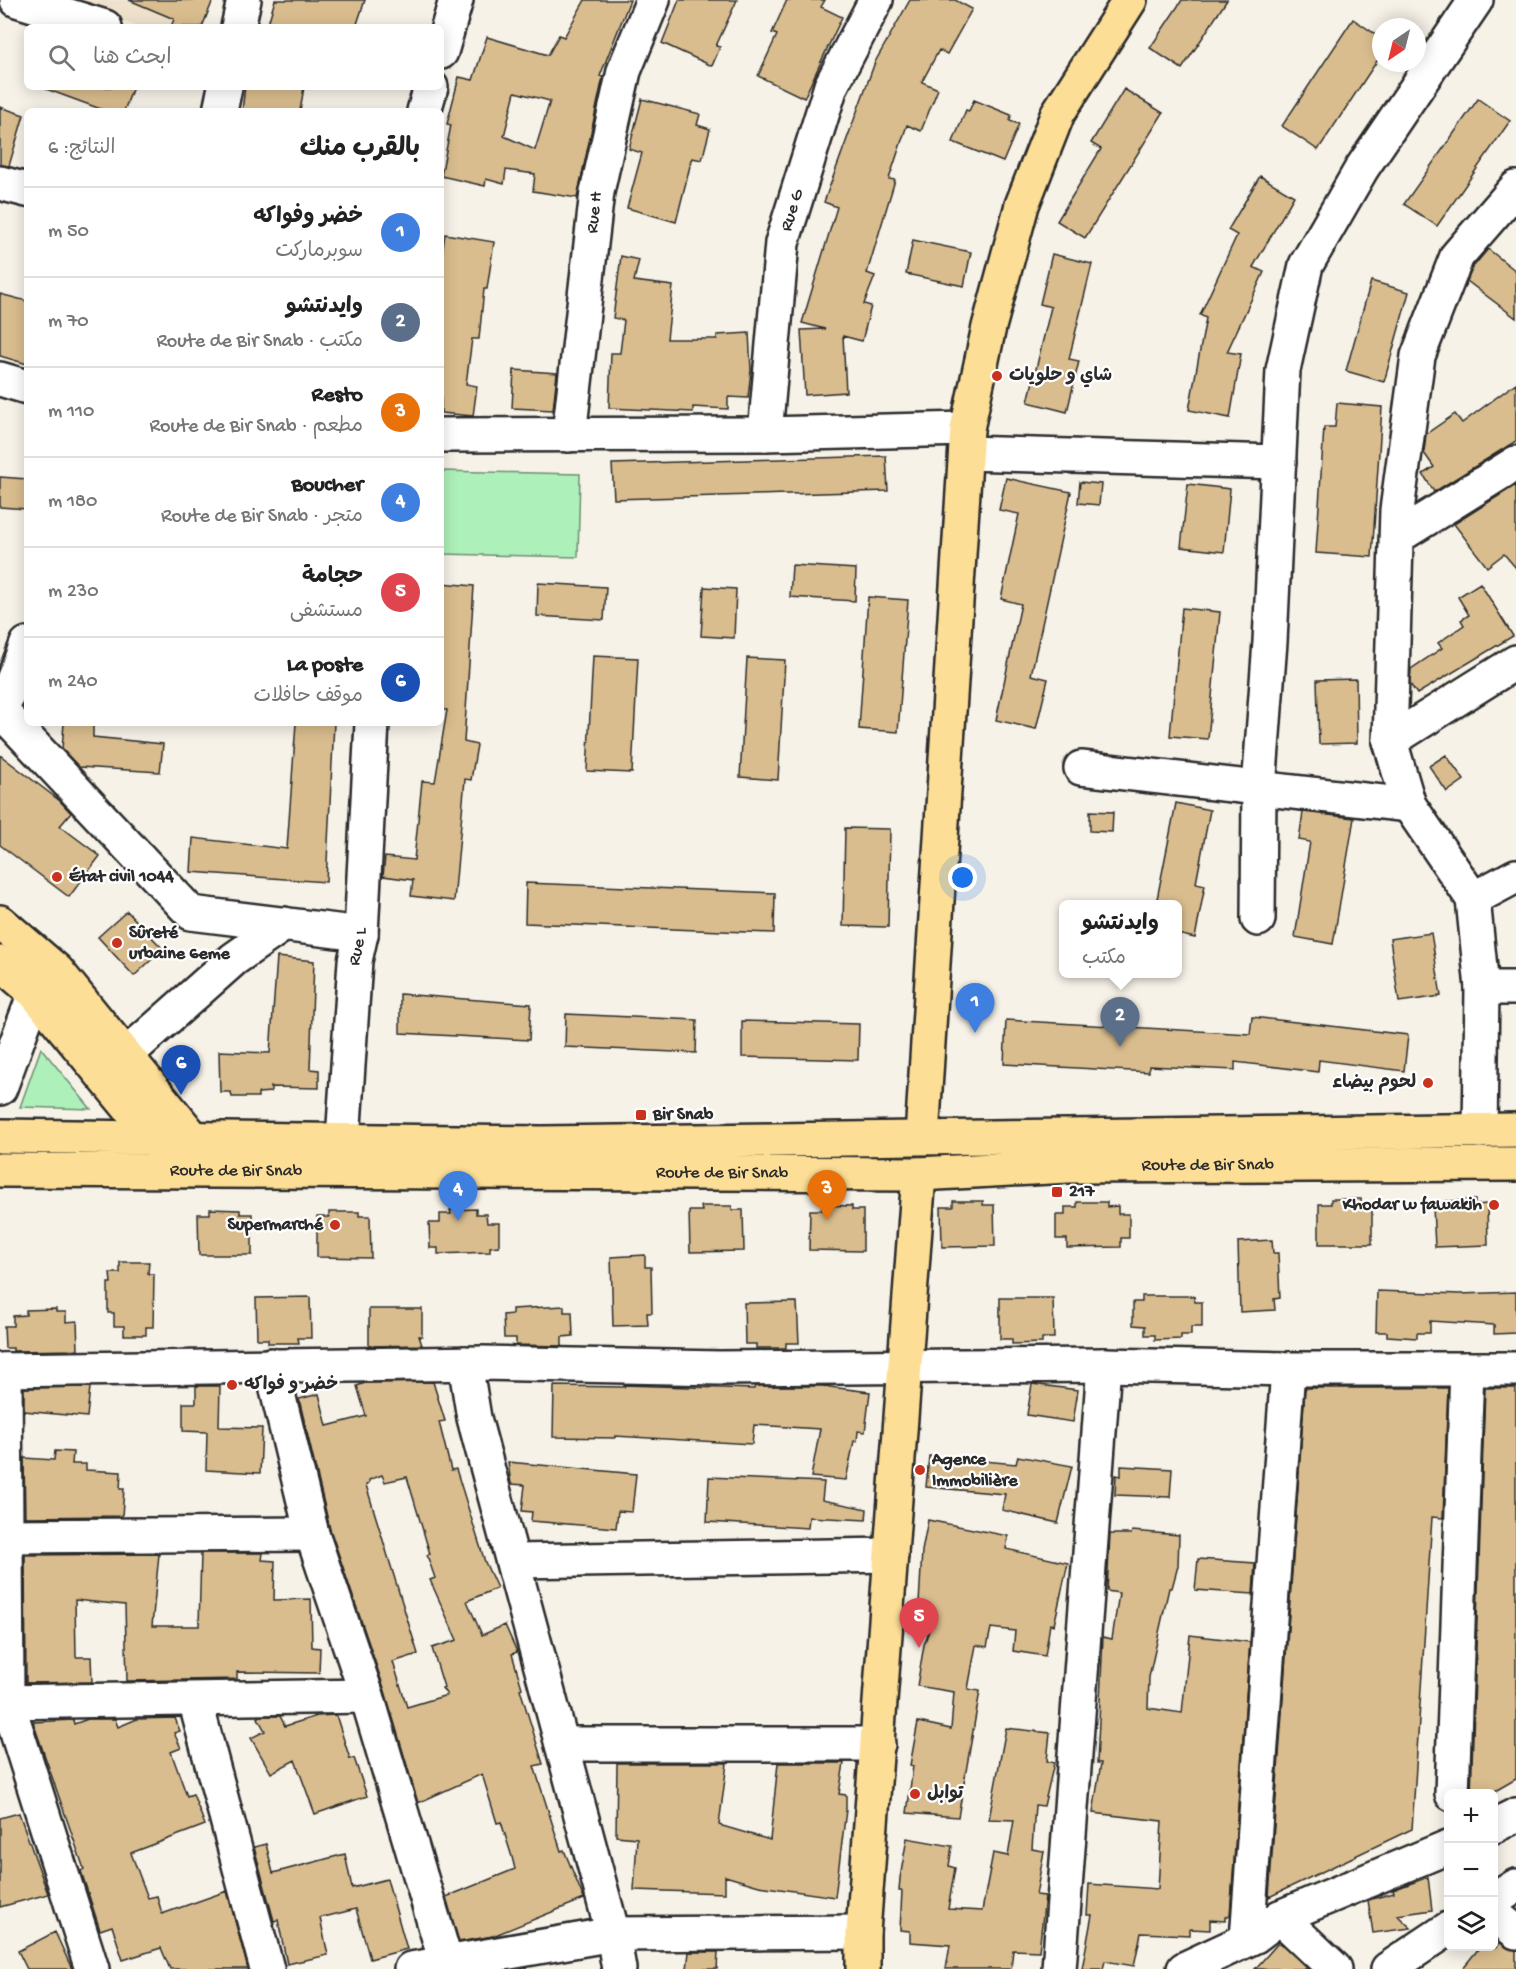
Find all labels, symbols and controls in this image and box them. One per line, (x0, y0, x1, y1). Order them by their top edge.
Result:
north arrow (1372, 18, 1426, 72)
search box (24, 24, 444, 90)
icon: search (45, 41, 78, 74)
text: ابحث هنا (93, 46, 172, 72)
text: بالقرب منك (300, 135, 420, 166)
text: النتائج: 6 (48, 138, 115, 161)
street label: Rue G (776, 186, 809, 234)
street label: Rue H (582, 190, 608, 234)
text: خضر وفواكه (253, 205, 363, 231)
text: 50 m (48, 221, 89, 244)
text: 1 (396, 221, 405, 244)
text: سوبرماركت (275, 241, 363, 264)
text: وايدنتشو (286, 295, 363, 321)
text: 70 m (48, 311, 89, 334)
text: 2 (396, 311, 405, 334)
text: مكتب · Route de Bir Snab (156, 331, 363, 354)
place label: شاي و حلويات (1009, 366, 1112, 388)
marker: شاي و حلويات (990, 369, 1004, 383)
text: Resto (312, 383, 363, 409)
text: 110 m (48, 401, 94, 424)
text: 3 (395, 401, 406, 424)
text: مطعم · Route de Bir Snab (150, 416, 363, 439)
text: Boucher (292, 473, 363, 499)
text: 180 m (48, 491, 97, 514)
text: 4 (396, 491, 405, 514)
text: متجر · Route de Bir Snab (161, 506, 363, 529)
text: حجامة (302, 565, 363, 591)
text: 230 m (48, 581, 99, 604)
text: 5 (395, 581, 406, 604)
text: مستشفى (290, 601, 363, 624)
text: La poste (287, 653, 363, 679)
text: 240 m (48, 671, 98, 694)
text: 6 (395, 671, 406, 694)
text: موقف حافلات (254, 686, 363, 709)
your location (948, 863, 977, 892)
place label: État civil 1044 (69, 866, 174, 888)
marker: État civil 1044 (50, 870, 64, 884)
popup (1059, 900, 1182, 978)
text: وايدنتشو (1082, 912, 1159, 938)
place label: Sûreté urbaine 6eme (129, 923, 231, 965)
street label: Rue L (344, 926, 372, 968)
marker: Sûreté urbaine 6eme (110, 936, 124, 950)
text: مكتب (1082, 948, 1126, 971)
pin: 1 (956, 984, 994, 1033)
pin: 2 (1100, 998, 1140, 1047)
pin: 6 (162, 1046, 201, 1095)
place label: لحوم بيضاء (1332, 1073, 1416, 1095)
marker: لحوم بيضاء (1421, 1076, 1435, 1090)
place label: Bir Snab (652, 1105, 714, 1126)
marker: Bir Snab (634, 1108, 648, 1122)
street label: Route de Bir Snab (1142, 1155, 1275, 1176)
street label: Route de Bir Snab (170, 1160, 303, 1182)
street label: Route de Bir Snab (656, 1162, 789, 1184)
pin: 3 (808, 1170, 846, 1220)
pin: 4 (438, 1172, 478, 1221)
place label: 217 (1069, 1182, 1096, 1203)
marker: 217 (1050, 1185, 1064, 1199)
place label: Khodar w fawakih (1342, 1195, 1482, 1216)
marker: Khodar w fawakih (1487, 1198, 1501, 1212)
place label: Supermarché (227, 1215, 324, 1236)
marker: Supermarché (328, 1218, 342, 1232)
place label: خضر و فواكه (244, 1373, 338, 1396)
marker: خضر و فواكه (225, 1378, 239, 1392)
place label: Agence Immobilière (931, 1450, 1018, 1492)
marker: Agence Immobilière (913, 1463, 927, 1477)
pin: 5 (900, 1598, 938, 1648)
place label: توابل (927, 1784, 964, 1805)
marker: توابل (908, 1787, 922, 1801)
map controls (1444, 1789, 1498, 1951)
button: + (1444, 1789, 1498, 1843)
button: − (1444, 1843, 1498, 1897)
button: layers (1444, 1897, 1498, 1951)

